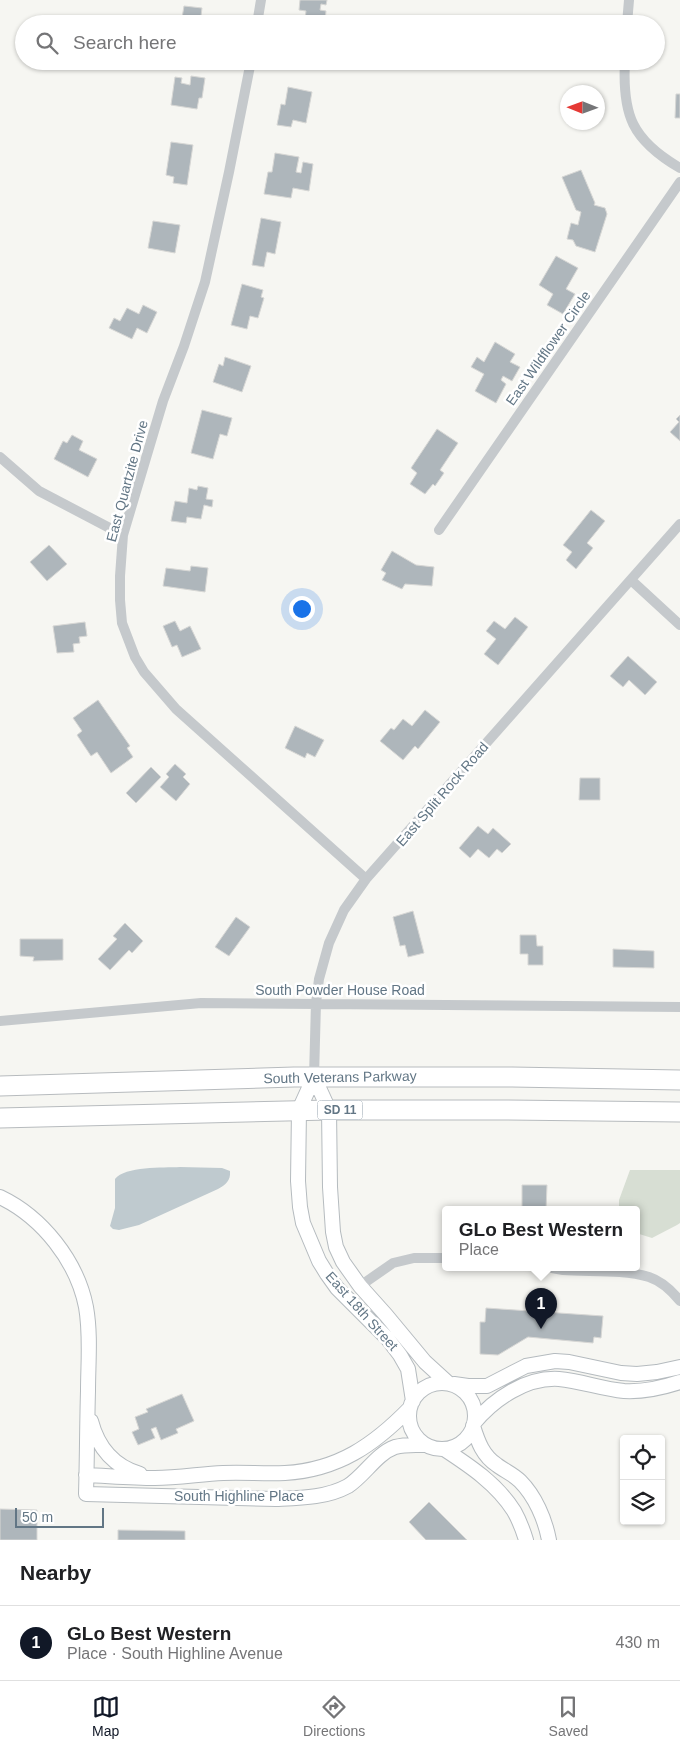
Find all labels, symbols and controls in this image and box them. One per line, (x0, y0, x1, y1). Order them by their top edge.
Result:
search box (15, 15, 665, 70)
icon: search (33, 29, 61, 57)
text: Search here (73, 32, 177, 53)
north arrow (560, 85, 605, 130)
street label: East Wildflower Circle (502, 287, 594, 408)
street label: East Quartzite Drive (103, 418, 151, 544)
your location (289, 596, 315, 622)
street label: East Split Rock Road (393, 739, 491, 849)
street label: South Powder House Road (255, 982, 425, 998)
street label: South Veterans Parkway (263, 1068, 417, 1086)
road number: SD 11 (318, 1100, 362, 1120)
popup (442, 1206, 640, 1271)
text: GLo Best Western (459, 1219, 623, 1240)
text: Place (459, 1241, 499, 1258)
street label: East 18th Street (322, 1268, 402, 1354)
pin: 1 (525, 1288, 557, 1329)
map controls (620, 1435, 665, 1525)
button: locate (620, 1435, 665, 1480)
button: layers (620, 1480, 665, 1525)
street label: South Highline Place (174, 1488, 304, 1504)
scale bar (15, 1505, 104, 1528)
text: 50 m (22, 1509, 53, 1525)
text: Nearby (20, 1561, 91, 1584)
text: GLo Best Western (67, 1623, 231, 1644)
text: 1 (32, 1634, 40, 1651)
text: 430 m (616, 1634, 660, 1651)
text: Place · South Highline Avenue (67, 1645, 283, 1662)
tab: Map (92, 1693, 120, 1739)
tab: Directions (303, 1693, 365, 1739)
tab: Saved (549, 1693, 588, 1739)

